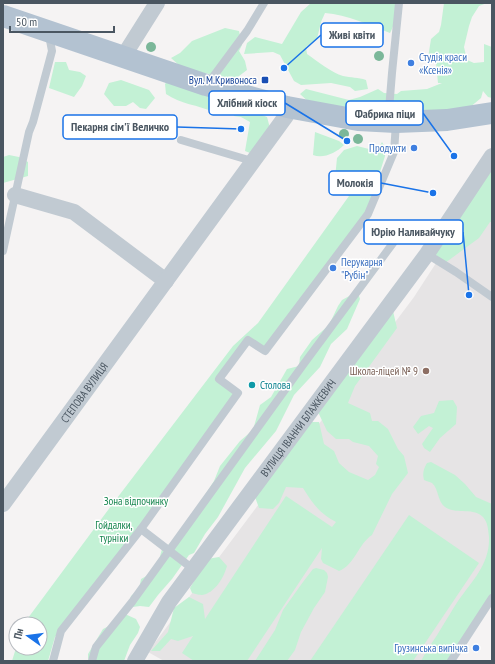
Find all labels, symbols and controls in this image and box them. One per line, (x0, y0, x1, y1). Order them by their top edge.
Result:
scale bar (10, 8, 114, 34)
text: 50 m (16, 14, 37, 29)
callout: Живі квіти (321, 23, 383, 47)
text: Живі квіти (328, 27, 375, 42)
place label: Студія краси «Ксенія» (419, 50, 467, 77)
marker: Студія краси «Ксенія» (406, 58, 416, 68)
place label: Вул. М.Кривоноса (189, 73, 257, 87)
marker: Вул. М.Кривоноса (260, 75, 270, 85)
callout: Хлібний кіоск (209, 91, 285, 115)
text: Хлібний кіоск (217, 95, 277, 110)
callout: Фабрика піци (346, 101, 423, 125)
text: Фабрика піци (355, 106, 415, 121)
callout: Пекарня сім'ї Величко (63, 115, 177, 139)
text: Пекарня сім'ї Величко (71, 119, 170, 134)
place label: Продукти (369, 141, 406, 155)
marker: Продукти (409, 143, 419, 153)
callout: Молокія (329, 171, 381, 195)
text: Молокія (337, 175, 373, 190)
callout: Юрію Наливайчуку (364, 220, 463, 244)
text: Юрію Наливайчуку (371, 224, 455, 239)
place label: Перукарня "Рубін" (341, 255, 383, 282)
marker: Перукарня "Рубін" (328, 263, 338, 273)
street label: СТЕПОВА ВУЛИЦЯ (58, 360, 111, 425)
place label: Школа-ліцей № 9 (350, 364, 418, 378)
marker: Школа-ліцей № 9 (421, 366, 431, 376)
street label: ВУЛИЦЯ ІВАННИ БЛАЖКЕВИЧ (258, 376, 339, 479)
place label: Столова (260, 378, 291, 392)
marker: Столова (247, 380, 257, 390)
park label: Зона відпочинку (104, 494, 169, 508)
park label: Гойдалки, турніки (95, 518, 133, 545)
north arrow (8, 616, 48, 656)
text: Пн (10, 627, 26, 640)
place label: Грузинська випічка (394, 641, 468, 655)
marker: Грузинська випічка (471, 643, 481, 653)

